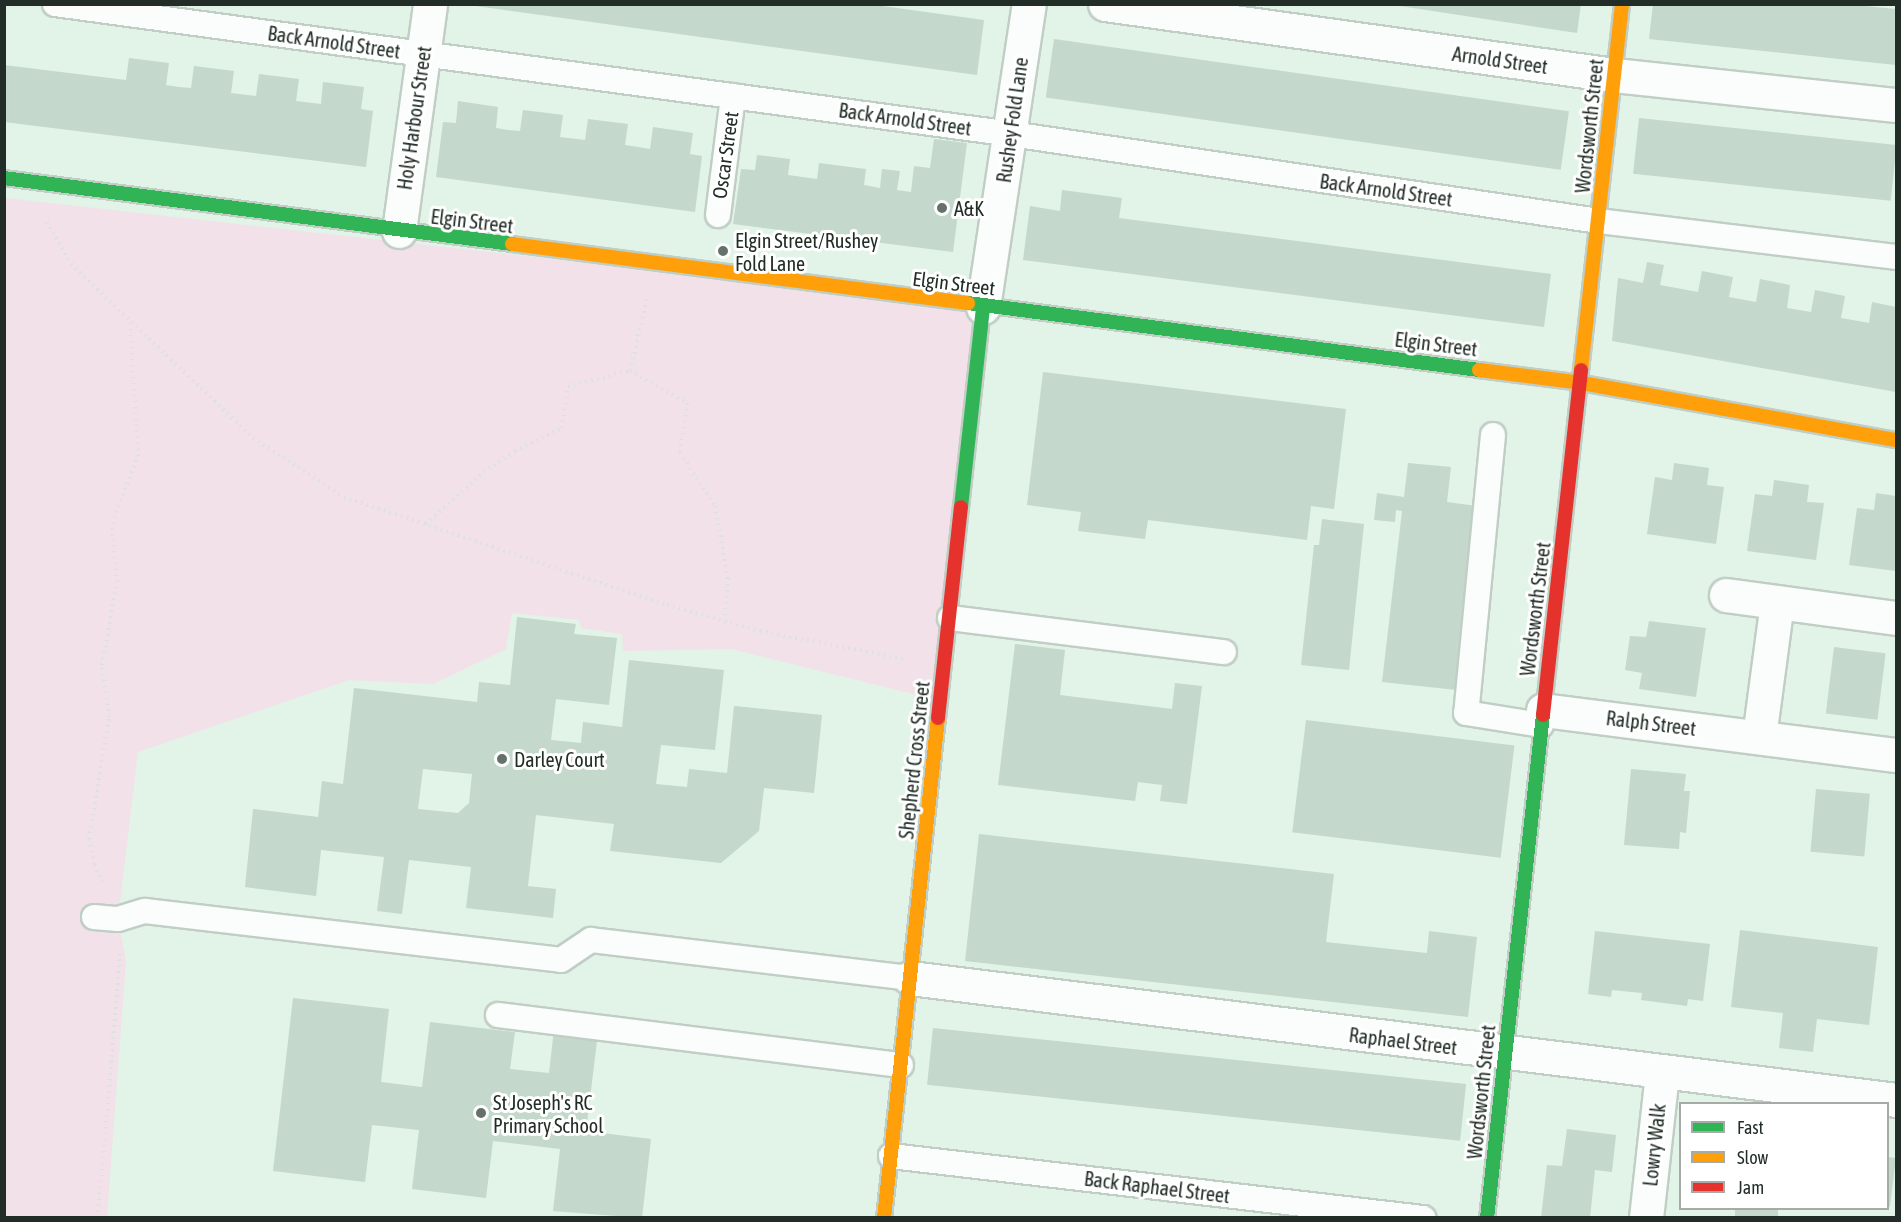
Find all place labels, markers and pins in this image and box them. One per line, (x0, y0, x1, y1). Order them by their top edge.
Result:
place label: A&K (954, 196, 984, 220)
marker: A&K (935, 201, 949, 215)
place label: Elgin Street/Rushey Fold Lane (735, 228, 878, 275)
marker: Elgin Street/Rushey Fold Lane (716, 244, 730, 258)
place label: Darley Court (514, 747, 605, 771)
marker: Darley Court (495, 752, 509, 766)
place label: St Joseph's RC Primary School (493, 1090, 603, 1137)
marker: St Joseph's RC Primary School (474, 1106, 488, 1120)

